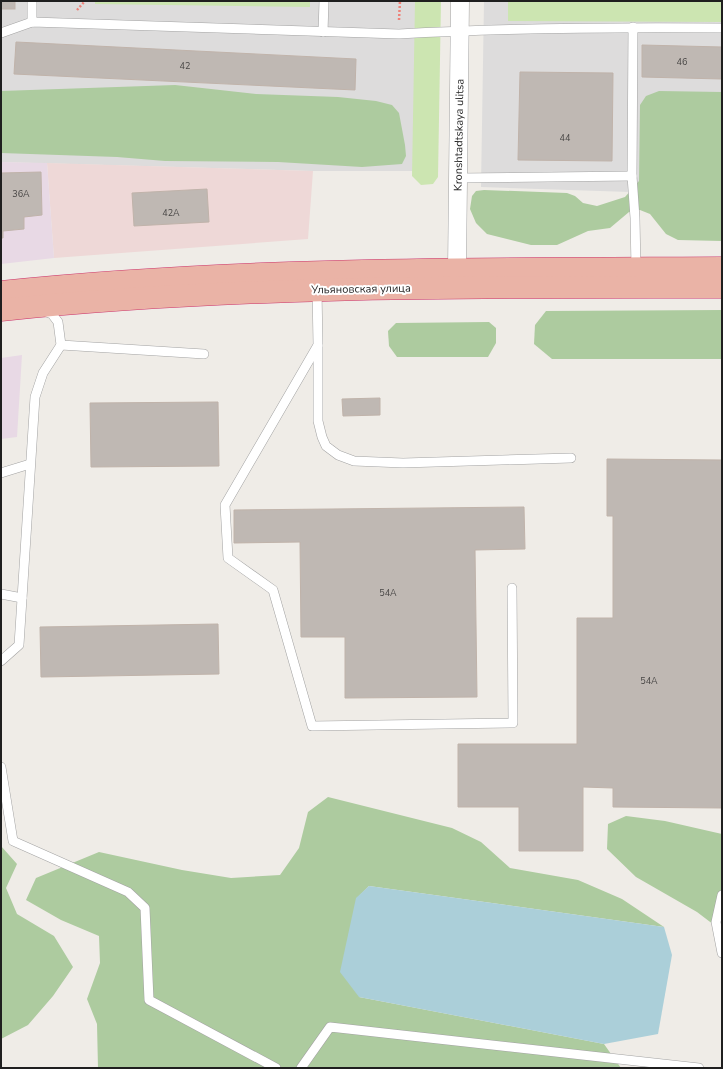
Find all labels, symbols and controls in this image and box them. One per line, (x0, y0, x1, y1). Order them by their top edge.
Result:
house number: 46 (677, 56, 687, 68)
house number: 42 (180, 60, 190, 72)
street label: Kronshtadtskaya ulitsa (451, 79, 467, 191)
house number: 44 (560, 132, 571, 144)
house number: 36А (12, 188, 30, 200)
house number: 42А (162, 207, 180, 219)
street label: Ульяновская улица (310, 281, 411, 297)
house number: 54А (379, 587, 397, 599)
house number: 54А (640, 675, 658, 687)

